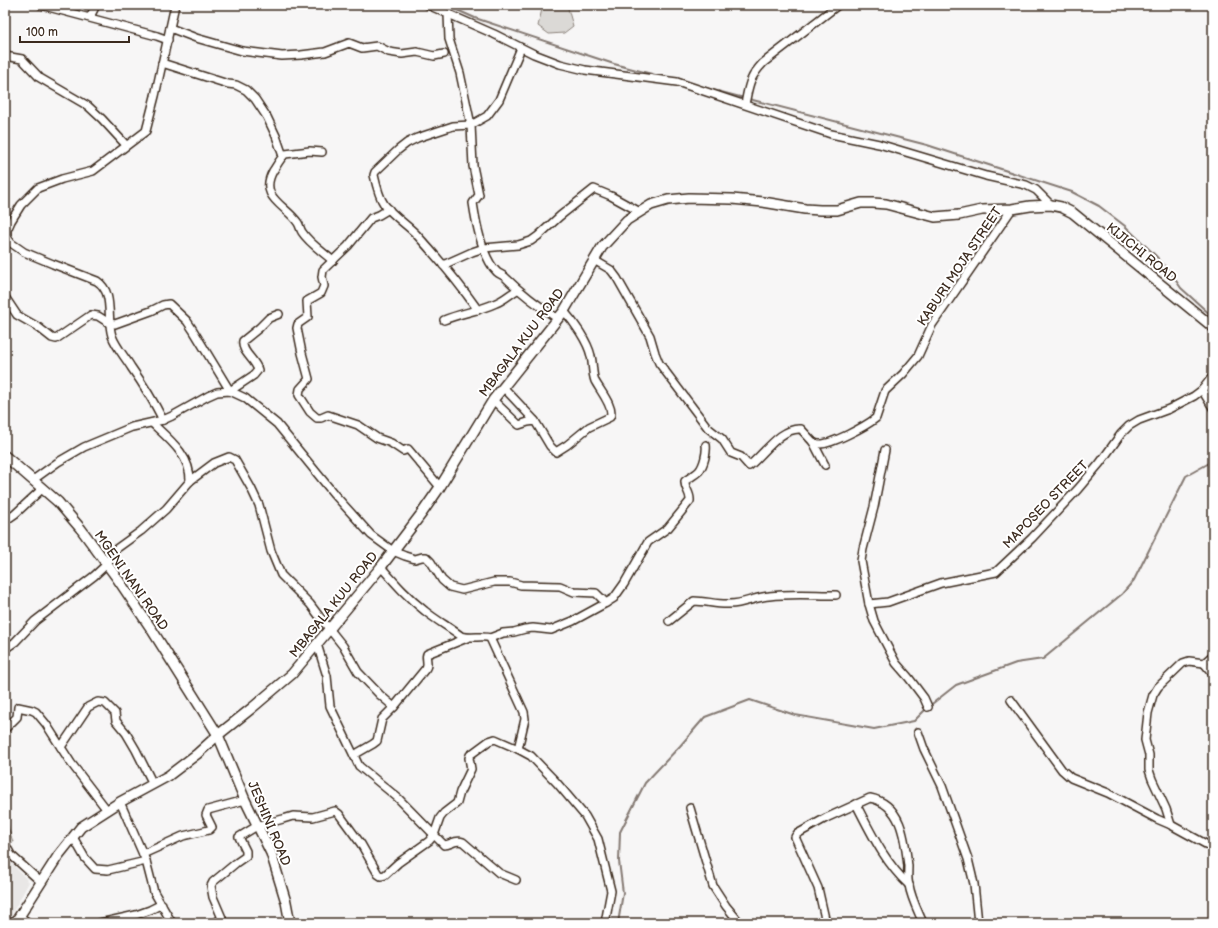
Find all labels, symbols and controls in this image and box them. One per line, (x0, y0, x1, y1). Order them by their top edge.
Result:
scale bar (20, 18, 129, 44)
text: 100 m (26, 25, 58, 40)
street label: KABURI MOJA STREET (914, 204, 1006, 329)
street label: KIJICHI ROAD (1103, 220, 1180, 286)
street label: MBAGALA KUU ROAD (476, 285, 568, 400)
street label: MAPOSEO STREET (1000, 457, 1092, 552)
street label: MGENI NANI ROAD (91, 528, 172, 634)
street label: MBAGALA KUU ROAD (286, 549, 381, 661)
street label: JESHINI ROAD (244, 779, 294, 868)

